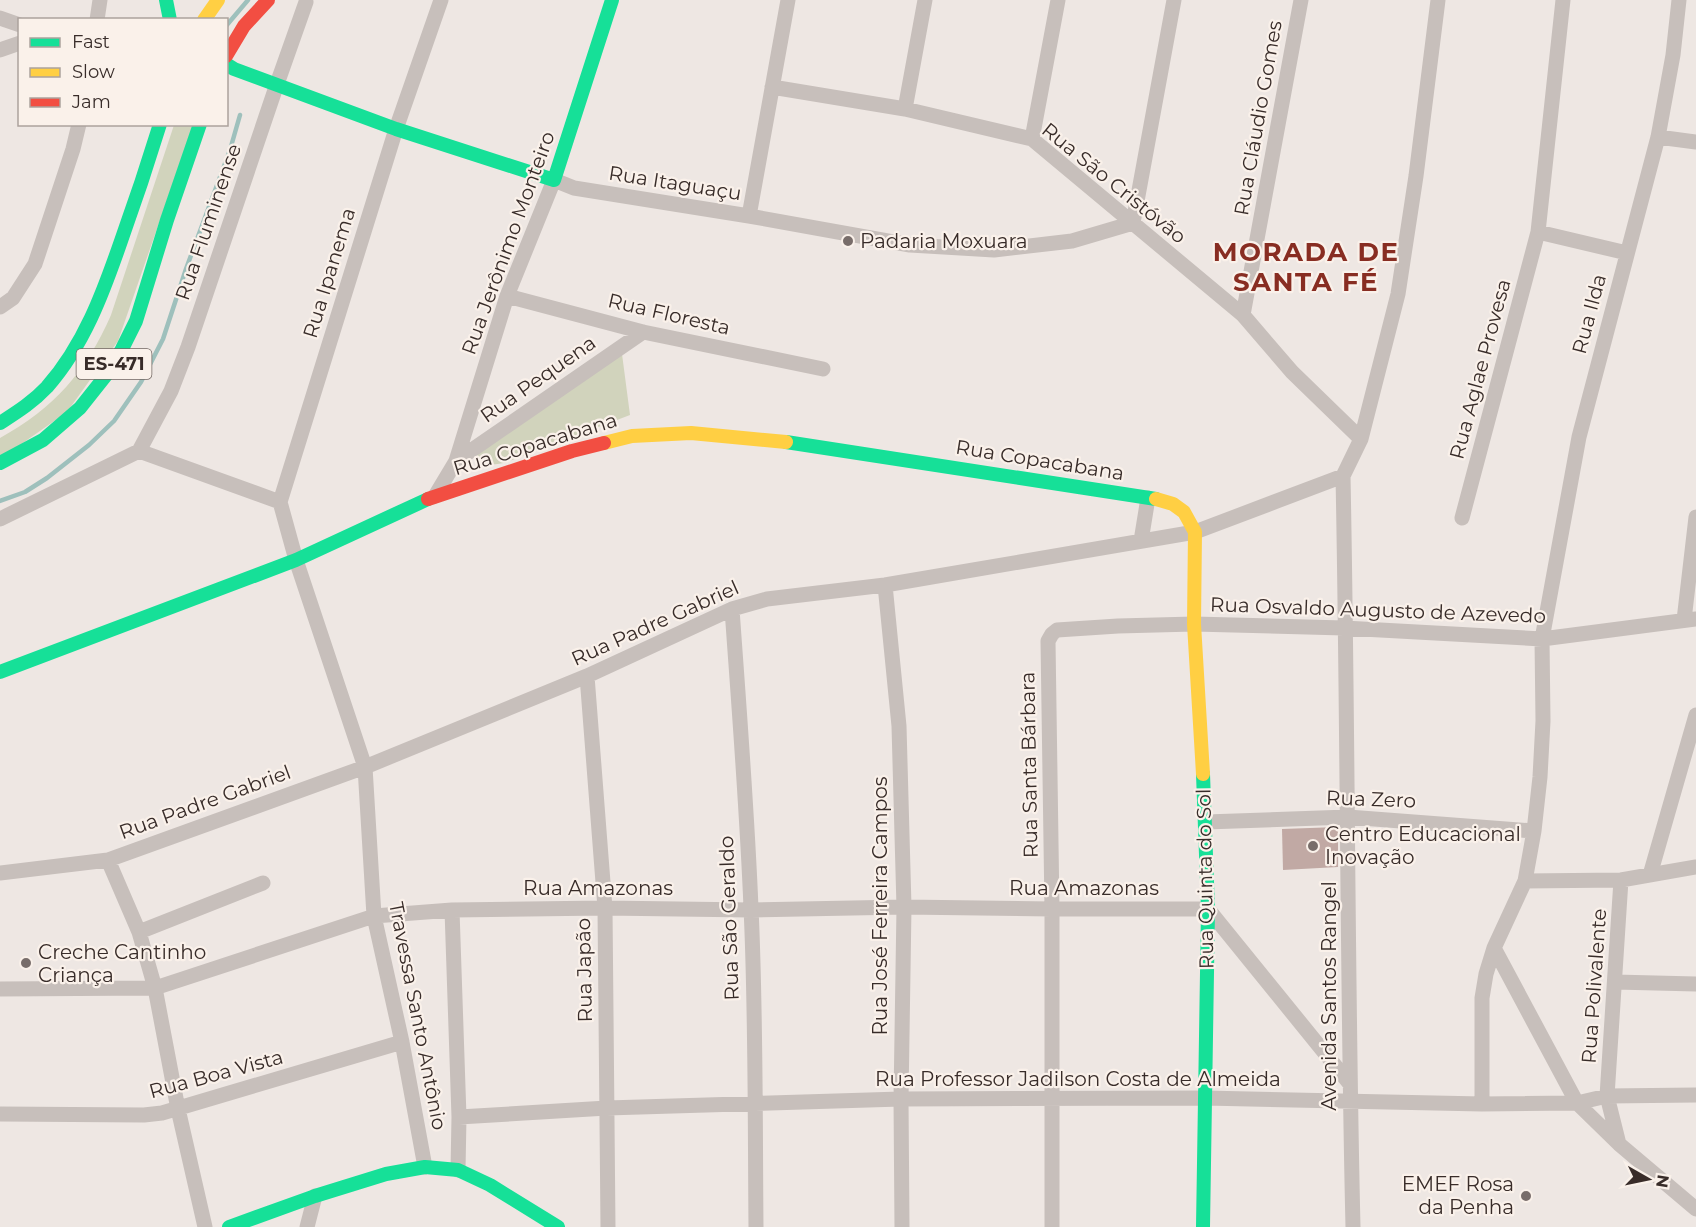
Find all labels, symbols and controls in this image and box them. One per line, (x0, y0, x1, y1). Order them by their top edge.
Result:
legend (18, 18, 228, 126)
street label: Rua Cláudio Gomes (1229, 18, 1287, 217)
text: Fast (72, 31, 110, 53)
text: Slow (72, 61, 115, 83)
text: Jam (71, 91, 111, 113)
street label: Rua São Cristóvão (1037, 117, 1191, 249)
street label: Rua Jerônimo Monteiro (456, 128, 560, 358)
street label: Rua Fluminense (170, 141, 246, 303)
street label: Rua Itaguaçu (607, 161, 743, 205)
street label: Rua Ipanema (298, 205, 360, 341)
place label: Padaria Moxuara (860, 229, 1028, 253)
marker: Padaria Moxuara (841, 234, 855, 248)
district label: MORADA DE SANTA FÉ (1213, 236, 1399, 298)
street label: Rua Ilda (1567, 271, 1611, 357)
street label: Rua Aglae Provesa (1444, 276, 1516, 462)
street label: Rua Floresta (606, 288, 732, 340)
street label: Rua Pequena (476, 330, 600, 428)
road number: ES-471 (76, 349, 152, 379)
street label: Rua Copacabana (450, 408, 620, 480)
street label: Rua Copacabana (954, 435, 1126, 485)
street label: Rua Padre Gabriel (567, 575, 743, 671)
street label: Rua Osvaldo Augusto de Azevedo (1210, 592, 1546, 628)
street label: Rua Santa Bárbara (1015, 672, 1043, 858)
street label: Rua Padre Gabriel (116, 760, 294, 844)
street label: Rua José Ferreira Campos (868, 776, 892, 1036)
street label: Rua Zero (1326, 785, 1416, 813)
street label: Rua Quinta do Sol (1191, 789, 1219, 969)
place label: Centro Educacional Inovação (1325, 822, 1521, 869)
street label: Rua São Geraldo (714, 835, 744, 1001)
marker: Centro Educacional Inovação (1306, 839, 1320, 853)
street label: Rua Amazonas (523, 876, 673, 900)
street label: Rua Amazonas (1009, 876, 1159, 900)
street label: Avenida Santos Rangel (1317, 881, 1341, 1111)
street label: Travessa Santo Antônio (384, 900, 452, 1132)
street label: Rua Polivalente (1577, 908, 1611, 1064)
street label: Rua Japão (571, 918, 597, 1022)
place label: Creche Cantinho Criança (38, 940, 206, 987)
marker: Creche Cantinho Criança (19, 956, 33, 970)
street label: Rua Boa Vista (146, 1045, 286, 1103)
street label: Rua Professor Jadilson Costa de Almeida (875, 1067, 1281, 1091)
north arrow (1618, 1149, 1678, 1209)
place label: EMEF Rosa da Penha (1402, 1172, 1514, 1219)
text: N (1652, 1173, 1673, 1189)
marker: EMEF Rosa da Penha (1519, 1189, 1533, 1203)

